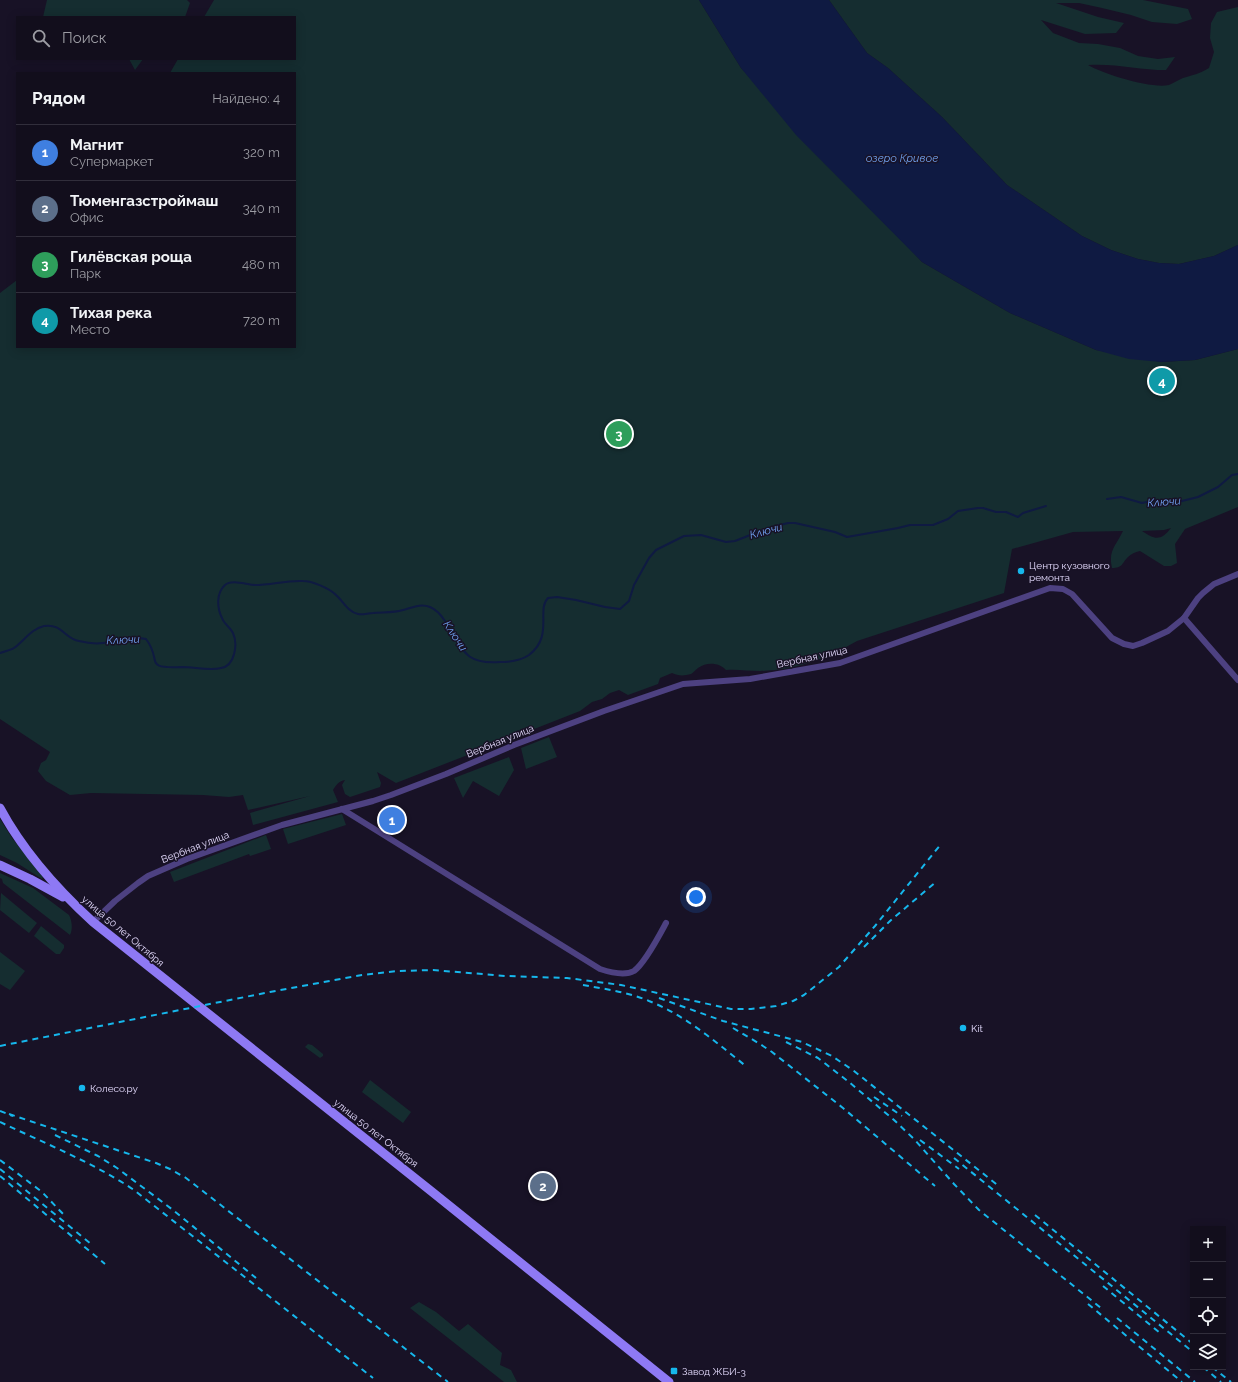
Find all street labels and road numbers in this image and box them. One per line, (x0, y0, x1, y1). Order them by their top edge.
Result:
street label: Вербная улица (776, 644, 848, 670)
street label: Вербная улица (465, 722, 535, 760)
street label: Вербная улица (160, 829, 230, 865)
street label: улица 50 лет Октября (80, 893, 166, 969)
street label: улица 50 лет Октября (332, 1097, 420, 1169)

